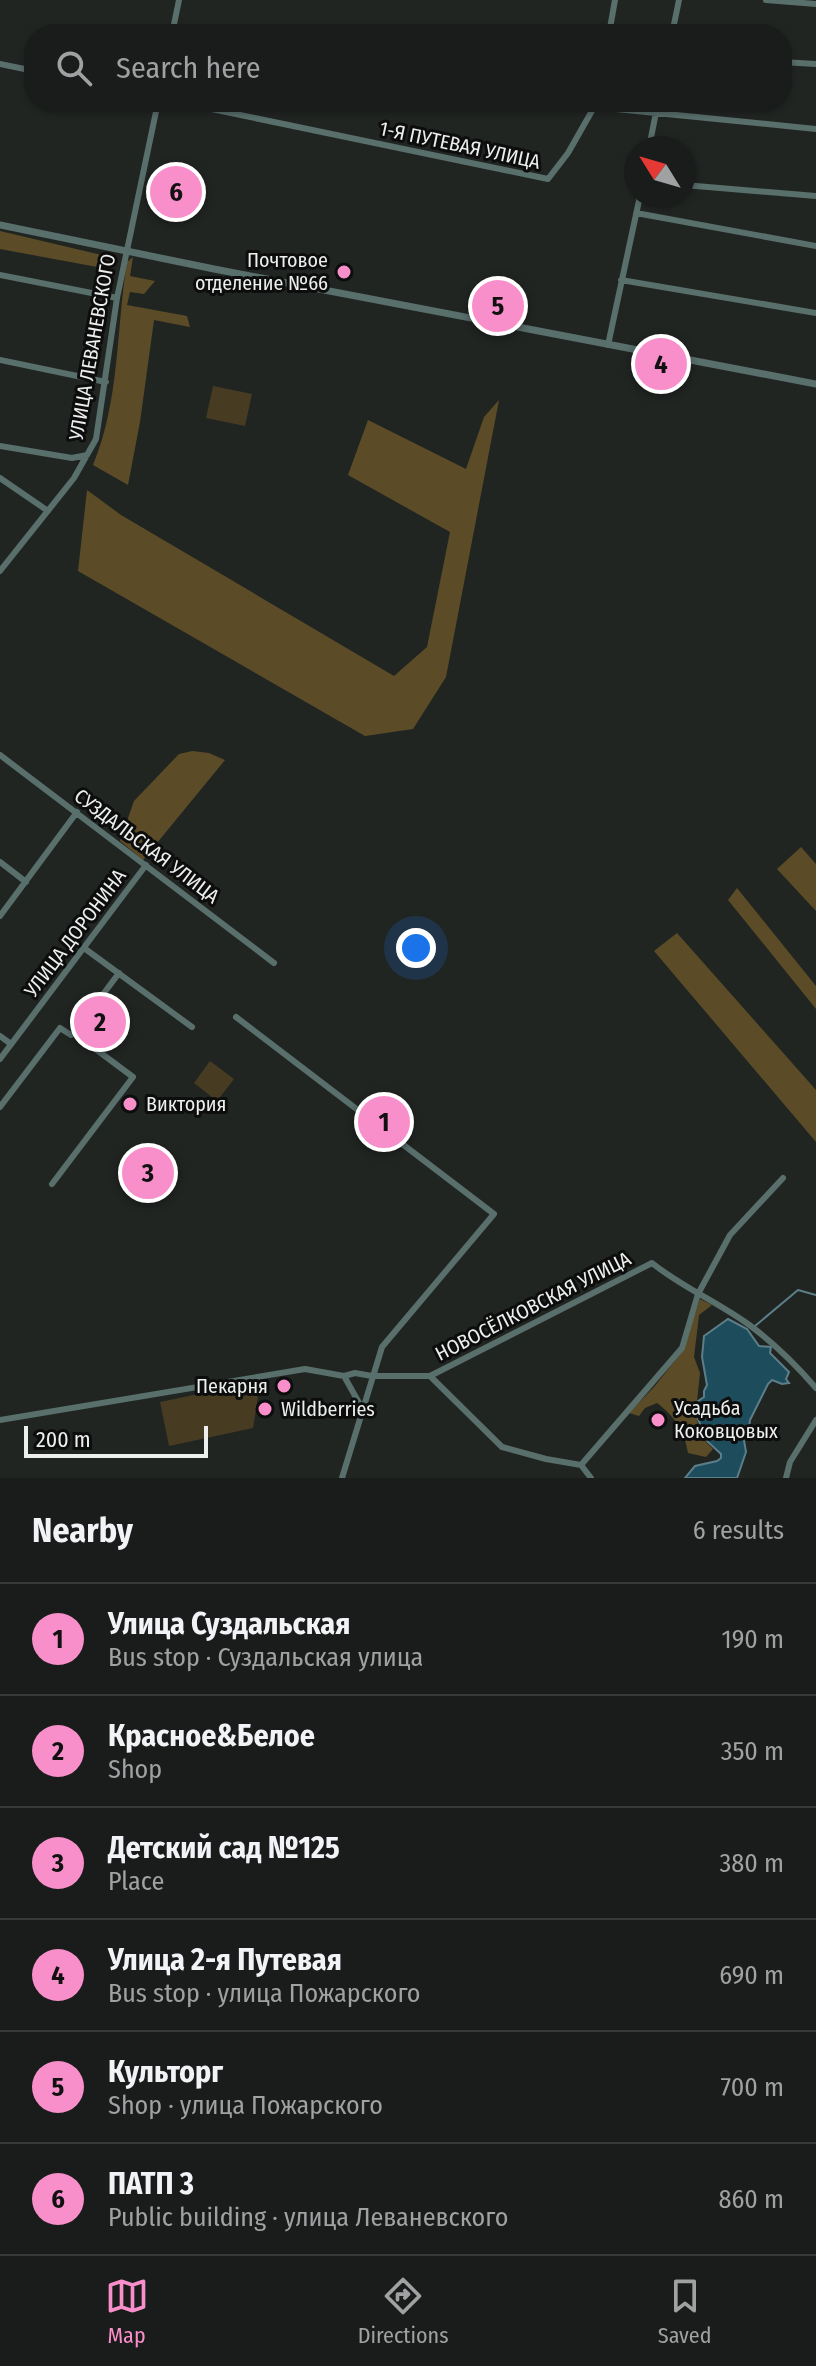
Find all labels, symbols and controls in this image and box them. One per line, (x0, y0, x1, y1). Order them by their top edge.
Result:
search box (24, 24, 792, 112)
icon: search (52, 46, 96, 90)
text: Search here (116, 50, 261, 86)
street label: 1-Я ПУТЕВАЯ УЛИЦА (377, 116, 543, 174)
north arrow (624, 136, 696, 208)
pin: 6 (150, 162, 202, 222)
place label: Почтовое отделение №66 (195, 248, 328, 295)
street label: УЛИЦА ЛЕВАНЕВСКОГО (64, 252, 120, 443)
marker: Почтовое отделение №66 (335, 263, 353, 281)
pin: 5 (472, 276, 524, 336)
pin: 4 (635, 334, 687, 394)
street label: СУЗДАЛЬСКАЯ УЛИЦА (70, 784, 225, 909)
street label: УЛИЦА ДОРОНИНА (18, 864, 131, 1003)
your location (396, 928, 436, 968)
pin: 2 (74, 992, 126, 1052)
place label: Виктория (146, 1092, 227, 1116)
pin: 1 (358, 1092, 410, 1152)
marker: Виктория (121, 1095, 139, 1113)
pin: 3 (122, 1143, 174, 1203)
street label: НОВОСЁЛКОВСКАЯ УЛИЦА (431, 1246, 635, 1366)
place label: Пекарня (196, 1374, 268, 1398)
marker: Пекарня (275, 1377, 293, 1395)
place label: Усадьба Коковцовых (673, 1396, 778, 1443)
place label: Wildberries (281, 1397, 375, 1421)
marker: Wildberries (256, 1400, 274, 1418)
marker: Усадьба Коковцовых (649, 1411, 667, 1429)
scale bar (24, 1422, 208, 1458)
text: 200 m (36, 1426, 91, 1453)
text: Nearby (32, 1510, 133, 1551)
text: 6 results (693, 1515, 784, 1546)
text: Улица Суздальская (108, 1606, 350, 1642)
text: 1 (53, 1624, 64, 1655)
text: 190 m (722, 1624, 784, 1655)
text: Bus stop · Суздальская улица (108, 1642, 423, 1673)
text: Красное&Белое (108, 1718, 315, 1754)
text: 2 (52, 1736, 64, 1767)
text: 350 m (721, 1736, 784, 1767)
text: Shop (108, 1754, 162, 1785)
text: Детский сад №125 (108, 1830, 340, 1866)
text: 3 (52, 1848, 64, 1879)
text: 380 m (720, 1848, 784, 1879)
text: Place (108, 1866, 164, 1897)
text: Улица 2-я Путевая (108, 1942, 342, 1978)
text: 4 (51, 1960, 65, 1991)
text: 690 m (719, 1960, 784, 1991)
text: Bus stop · улица Пожарского (108, 1978, 421, 2009)
text: Культорг (108, 2054, 223, 2090)
text: 5 (52, 2072, 64, 2103)
text: 700 m (721, 2072, 784, 2103)
text: Shop · улица Пожарского (108, 2090, 383, 2121)
text: ПАТП 3 (108, 2166, 194, 2202)
text: 6 (51, 2184, 65, 2215)
text: 860 m (718, 2184, 784, 2215)
text: Public building · улица Леваневского (108, 2202, 508, 2233)
tab: Map (105, 2274, 149, 2349)
tab: Directions (358, 2274, 449, 2349)
tab: Saved (658, 2274, 711, 2349)

